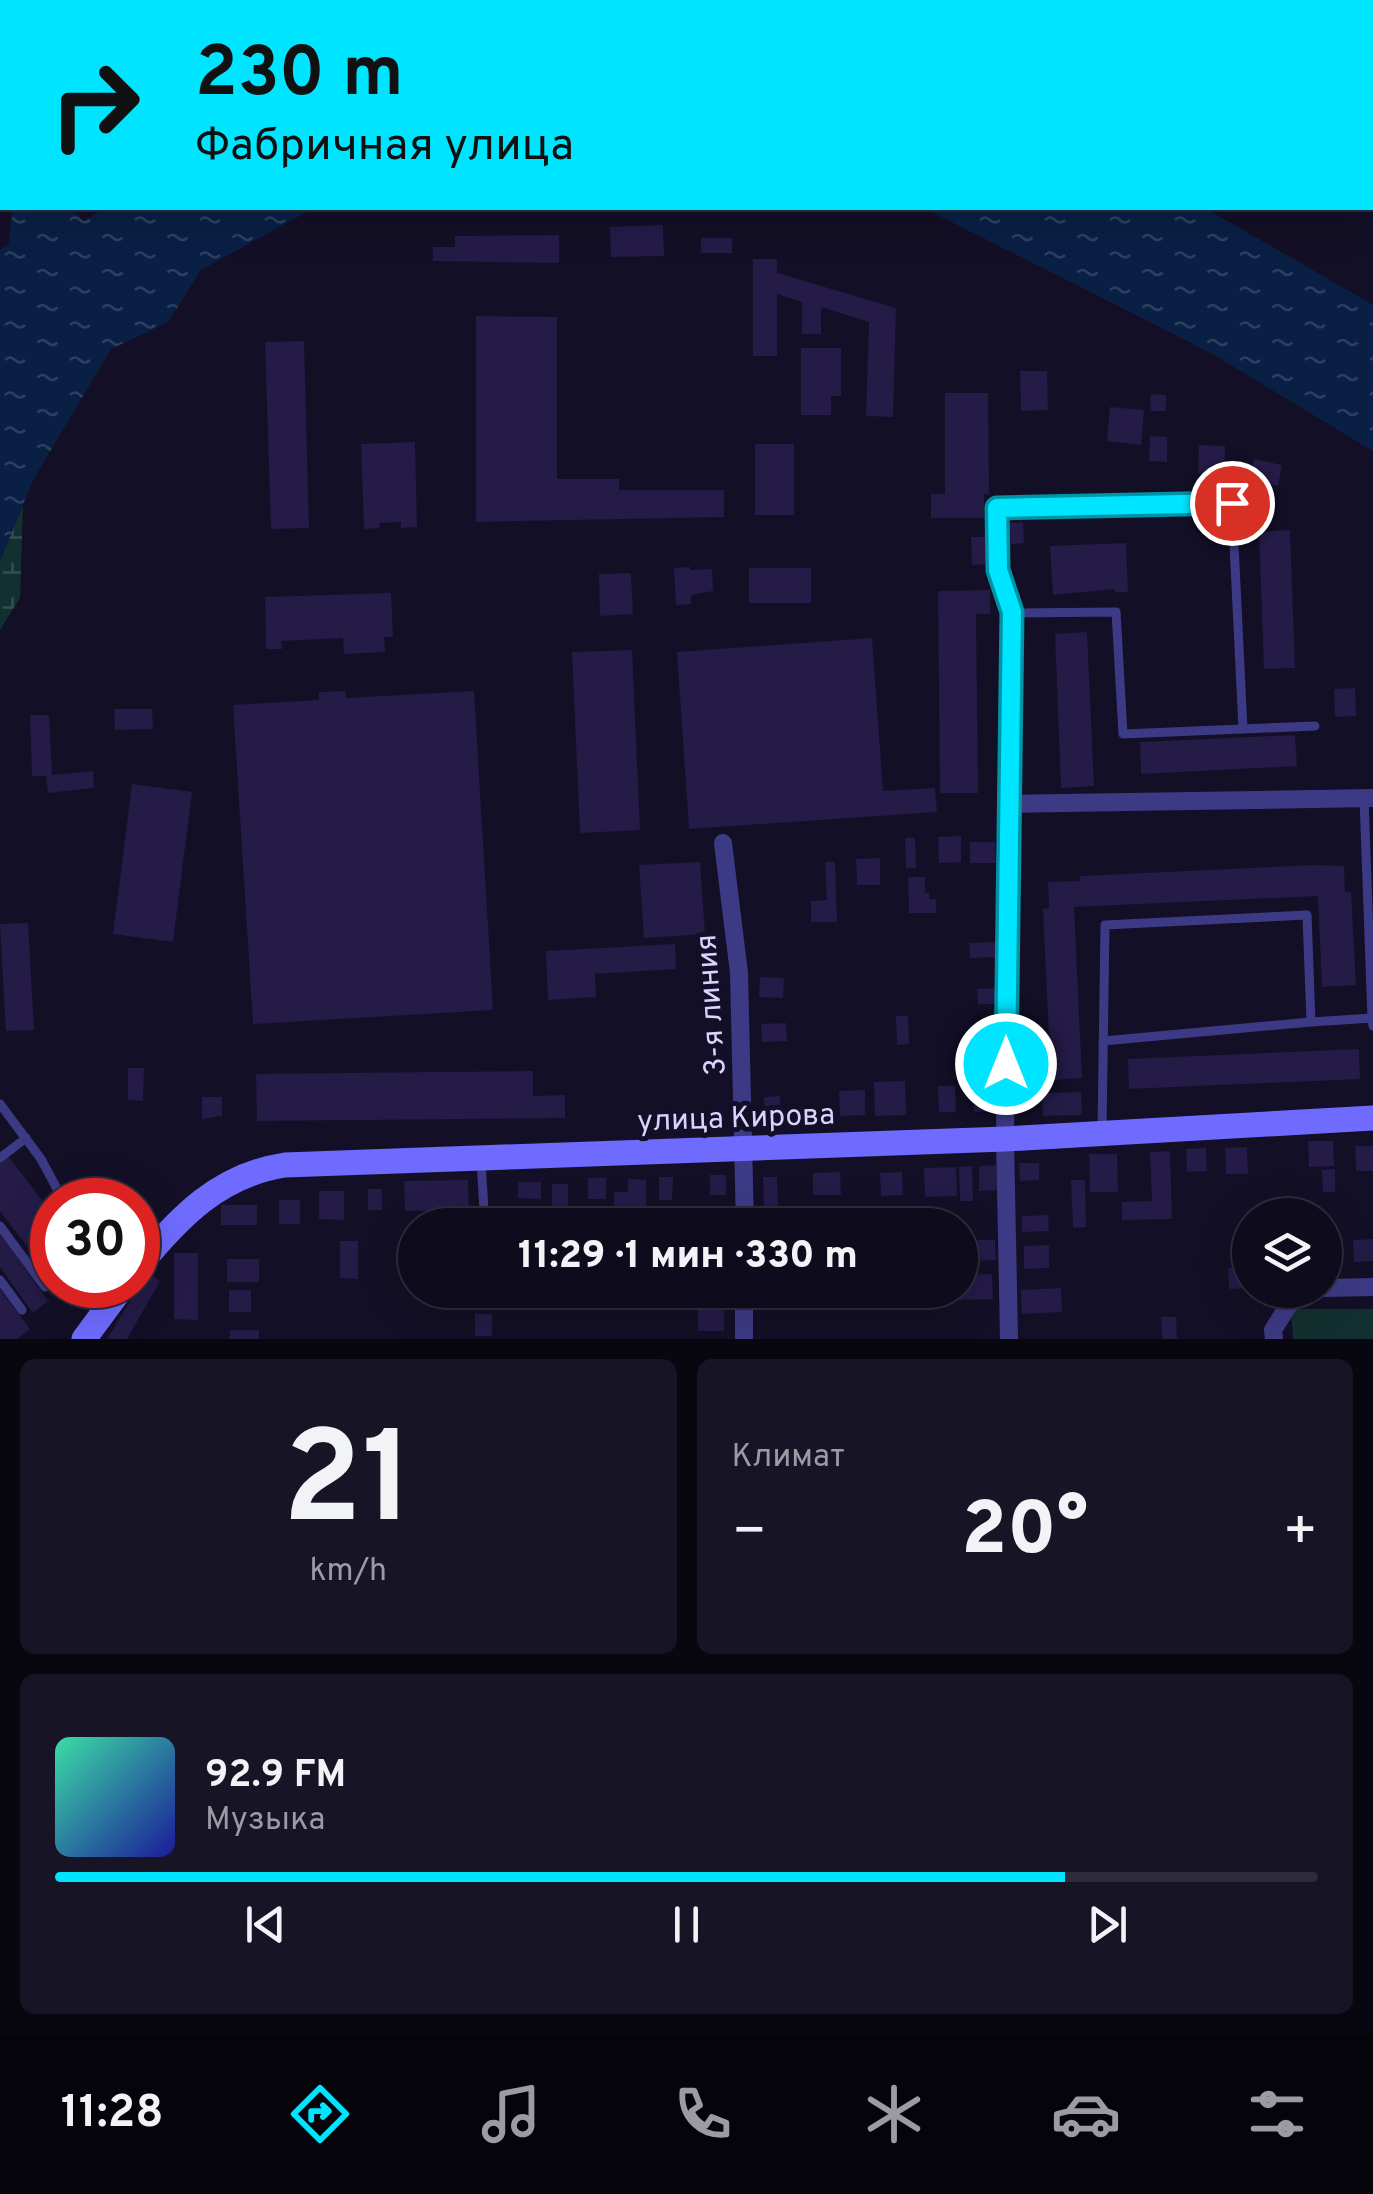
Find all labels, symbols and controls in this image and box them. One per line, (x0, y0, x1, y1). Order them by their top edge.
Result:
text: 230 m (195, 32, 404, 121)
icon: right (30, 40, 160, 170)
text: Фабричная улица (195, 119, 574, 176)
pin (1190, 461, 1275, 546)
icon: arrive (1205, 476, 1260, 531)
street label: 3-я линия (689, 933, 736, 1077)
position arrow (954, 1012, 1058, 1116)
street label: улица Кирова (637, 1098, 836, 1141)
speed limit sign: 30 (30, 1178, 160, 1308)
map controls (1232, 1198, 1342, 1308)
button: layers (1232, 1198, 1342, 1308)
text: 11:29 · 1 мин · 330 m (518, 1233, 858, 1282)
text: 21 (283, 1404, 414, 1569)
text: Климат (732, 1438, 845, 1478)
text: 20° (961, 1486, 1088, 1581)
text: − (732, 1499, 767, 1569)
text: + (1283, 1499, 1318, 1569)
text: km/h (309, 1552, 387, 1592)
text: 92.9 FM (205, 1752, 346, 1801)
text: Музыка (205, 1801, 325, 1841)
icon: previous (238, 1897, 293, 1952)
icon: pause (659, 1897, 714, 1952)
icon: next (1080, 1897, 1135, 1952)
icon: directions (285, 2079, 355, 2149)
icon: music (476, 2079, 546, 2149)
icon: phone (668, 2079, 738, 2149)
icon: climate (859, 2079, 929, 2149)
icon: car (1051, 2079, 1121, 2149)
icon: filters (1242, 2079, 1312, 2149)
text: 11:28 (61, 2086, 163, 2143)

